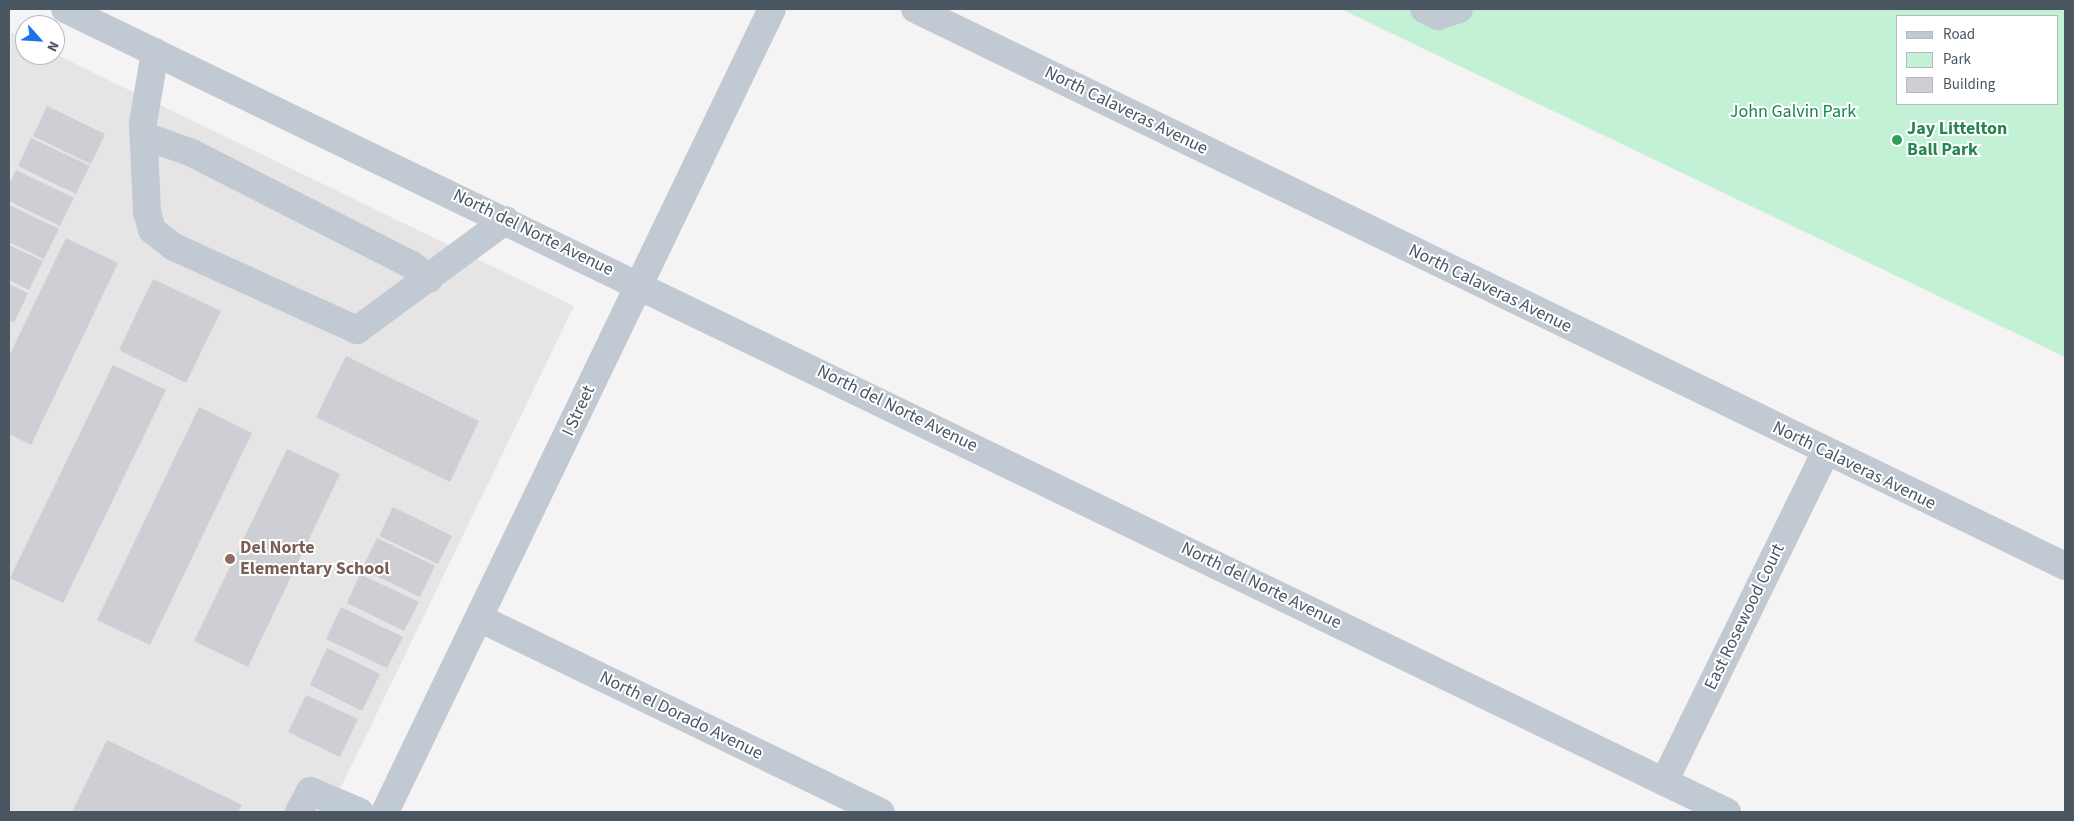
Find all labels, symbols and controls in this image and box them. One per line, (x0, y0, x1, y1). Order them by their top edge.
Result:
north arrow (15, 15, 65, 65)
legend (1896, 15, 2059, 105)
text: Road (1943, 24, 1975, 45)
text: N (42, 38, 64, 55)
text: Park (1943, 49, 1971, 70)
street label: North Calaveras Avenue (1041, 62, 1211, 160)
text: Building (1943, 74, 1995, 95)
park label: John Galvin Park (1730, 101, 1856, 123)
place label: Jay Littelton Ball Park (1907, 119, 2007, 162)
marker: Jay Littelton Ball Park (1891, 134, 1903, 146)
street label: North del Norte Avenue (449, 185, 617, 281)
street label: North Calaveras Avenue (1405, 240, 1575, 338)
street label: North del Norte Avenue (813, 361, 981, 457)
street label: I Street (558, 382, 600, 440)
street label: North Calaveras Avenue (1769, 417, 1939, 515)
place label: Del Norte Elementary School (240, 538, 390, 580)
street label: North del Norte Avenue (1177, 538, 1345, 634)
street label: East Rosewood Court (1700, 540, 1790, 694)
marker: Del Norte Elementary School (224, 553, 236, 565)
street label: North el Dorado Avenue (596, 667, 766, 765)

